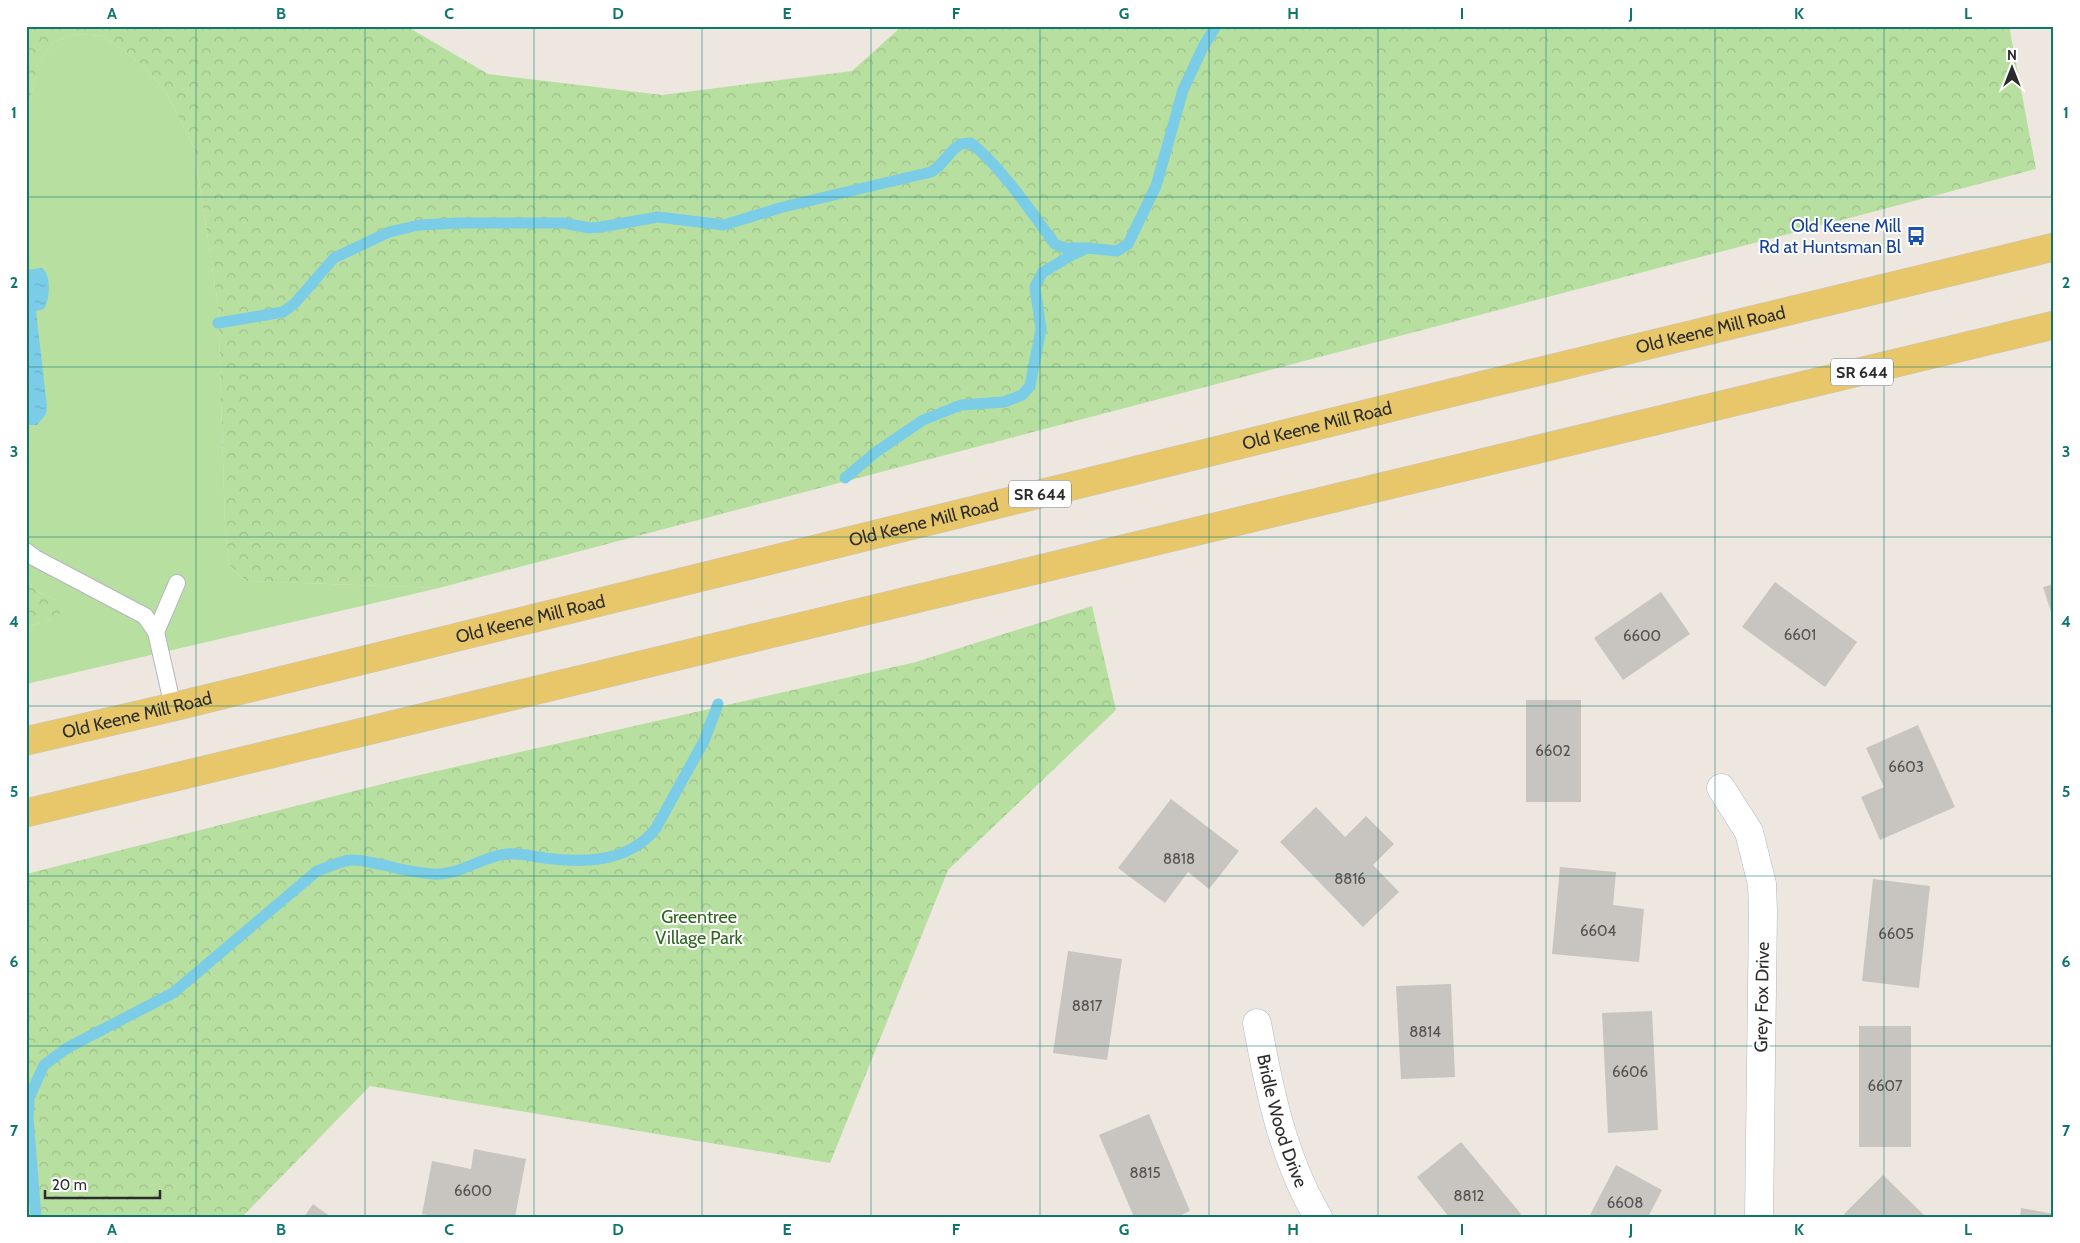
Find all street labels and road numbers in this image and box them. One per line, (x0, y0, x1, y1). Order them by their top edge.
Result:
street label: Old Keene Mill Road (1634, 301, 1788, 359)
road number: SR 644 (1831, 358, 1893, 386)
street label: Old Keene Mill Road (1240, 397, 1394, 455)
road number: SR 644 (1009, 480, 1071, 508)
street label: Old Keene Mill Road (847, 493, 1001, 551)
street label: Old Keene Mill Road (453, 590, 608, 648)
street label: Old Keene Mill Road (60, 687, 214, 743)
street label: Grey Fox Drive (1750, 941, 1774, 1053)
street label: Bridle Wood Drive (1252, 1052, 1312, 1191)

